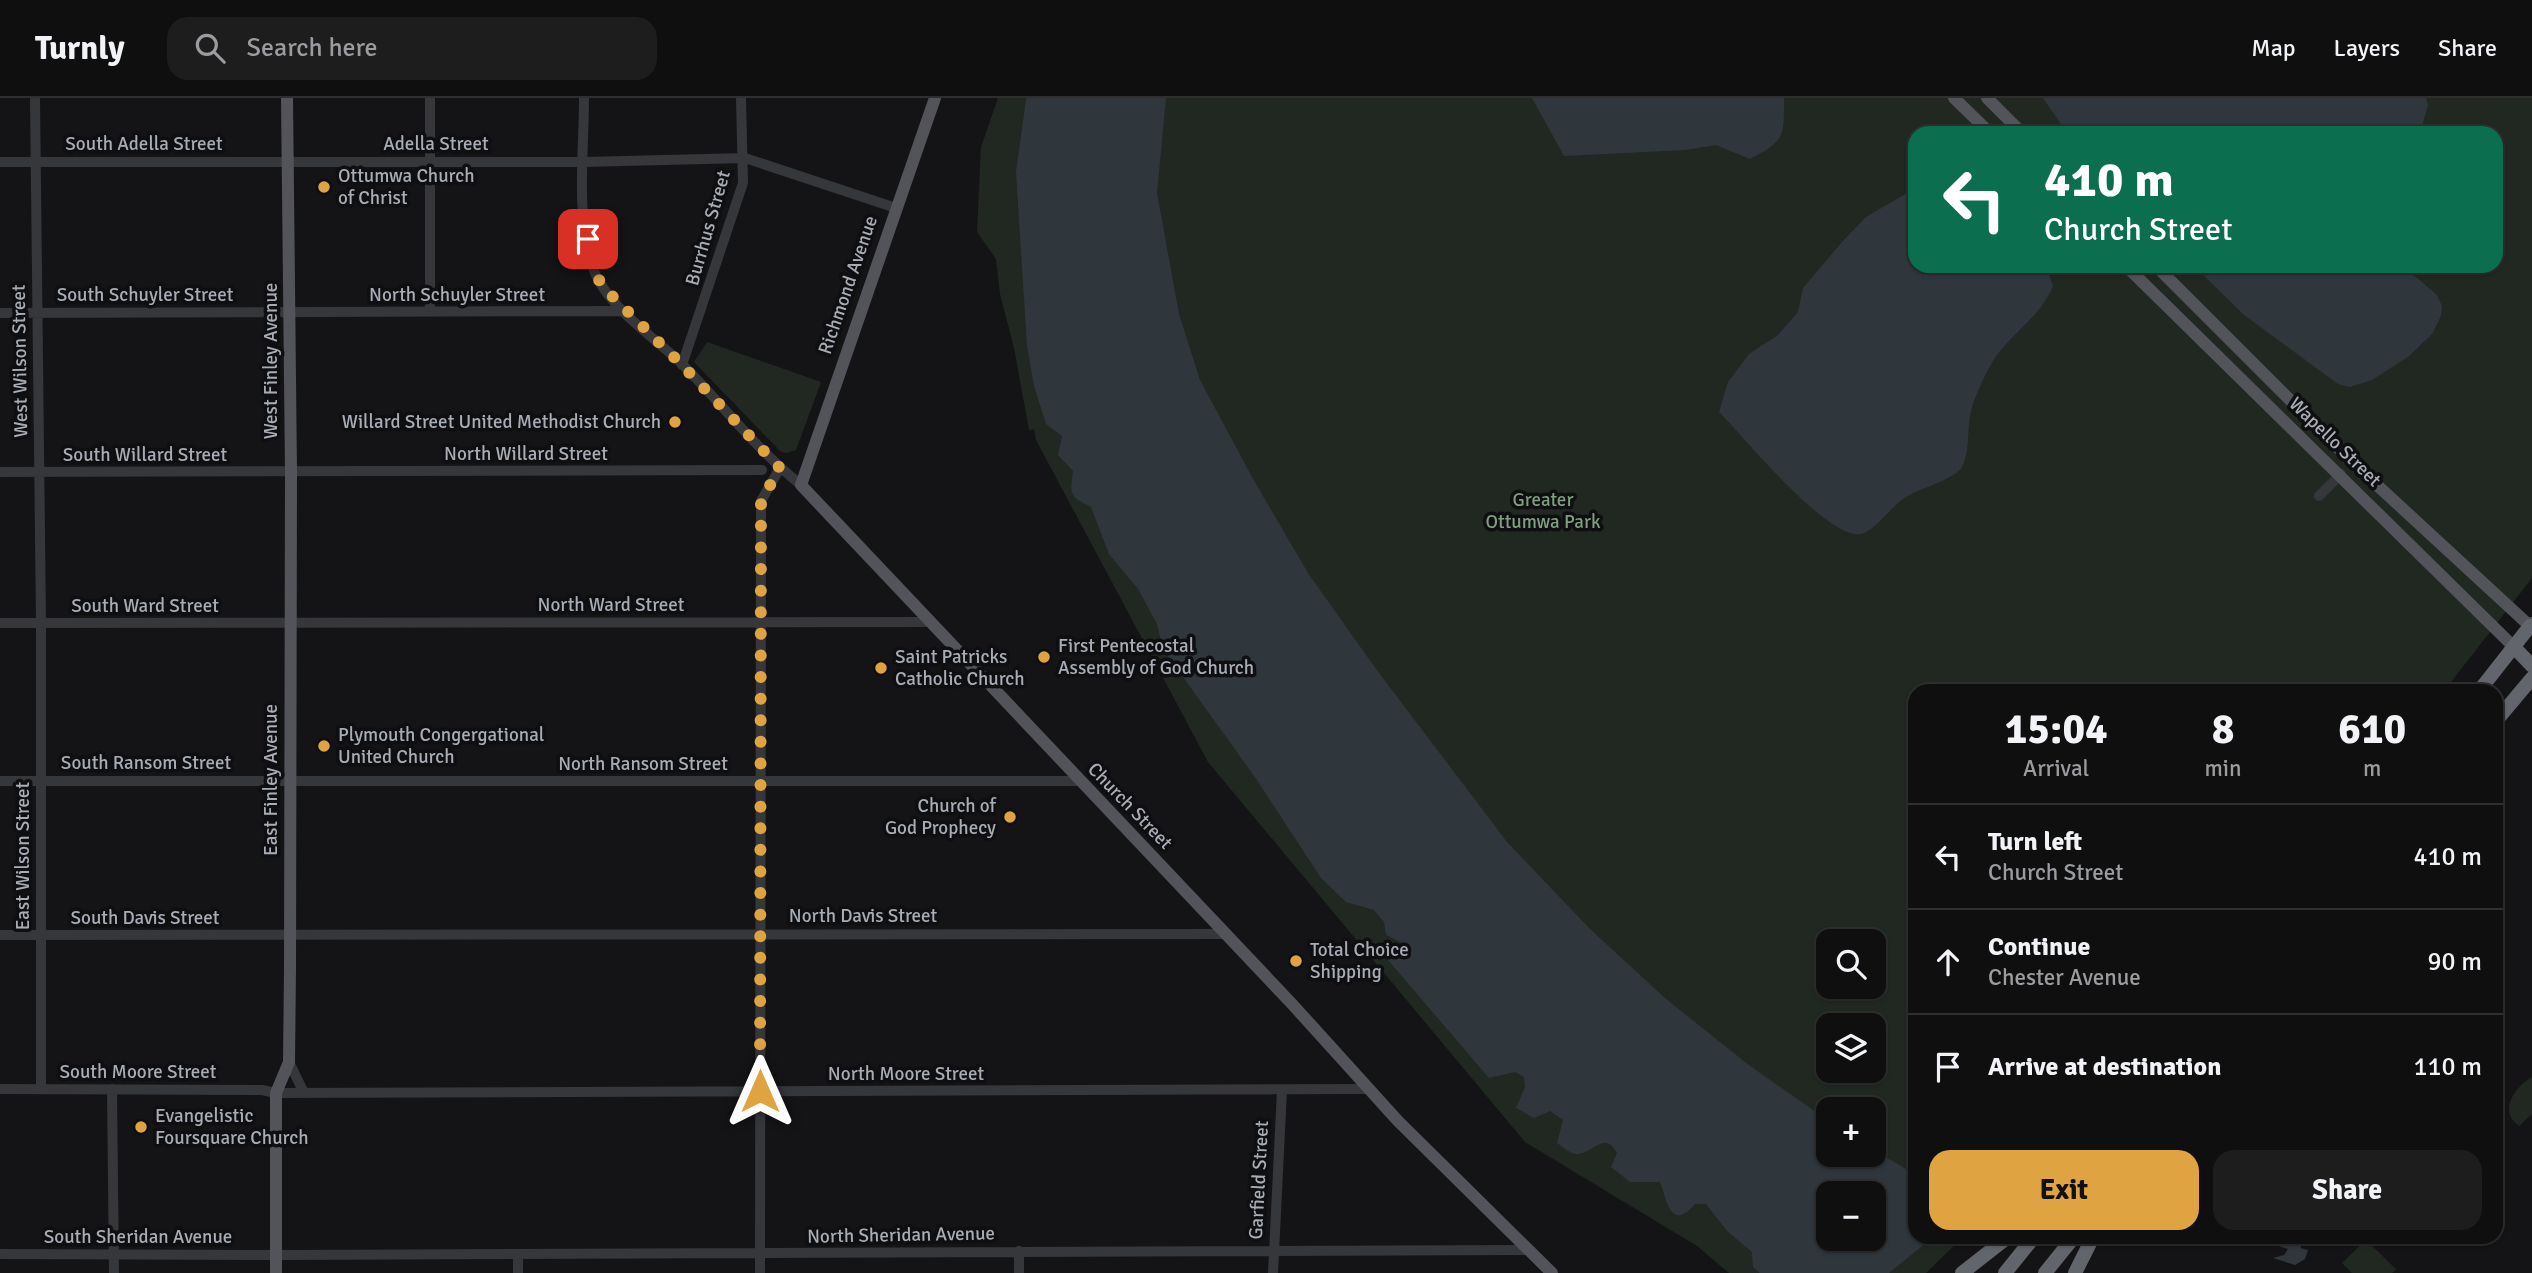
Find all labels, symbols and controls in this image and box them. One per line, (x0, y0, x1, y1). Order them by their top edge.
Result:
search box (167, 17, 657, 80)
text: Turnly (35, 28, 125, 69)
icon: search (191, 29, 229, 67)
text: Search here (247, 32, 378, 64)
text: Map (2251, 33, 2296, 63)
text: Layers (2334, 33, 2400, 63)
text: Share (2438, 33, 2497, 63)
street label: South Adella Street (65, 132, 223, 156)
street label: Adella Street (383, 132, 489, 156)
text: 410 m (2044, 150, 2174, 210)
icon: left (1929, 154, 2020, 245)
place label: Ottumwa Church of Christ (338, 164, 475, 210)
street label: Burrhus Street (680, 167, 736, 288)
marker: Ottumwa Church of Christ (316, 179, 332, 195)
pin (558, 209, 618, 269)
text: Church Street (2044, 210, 2232, 249)
street label: Richmond Avenue (813, 213, 883, 357)
icon: arrive (569, 220, 607, 258)
street label: South Schuyler Street (57, 283, 234, 307)
street label: West Finley Avenue (259, 283, 283, 439)
street label: North Schuyler Street (369, 283, 545, 307)
street label: West Wilson Street (7, 284, 33, 438)
street label: Wapello Street (2284, 392, 2386, 492)
place label: Willard Street United Methodist Church (342, 410, 661, 434)
marker: Willard Street United Methodist Church (667, 414, 683, 430)
street label: North Willard Street (444, 442, 608, 466)
street label: South Willard Street (63, 443, 228, 467)
park label: Greater Ottumwa Park (1486, 488, 1601, 534)
street label: North Ward Street (537, 593, 685, 617)
street label: South Ward Street (71, 594, 219, 618)
place label: First Pentecostal Assembly of God Church (1058, 634, 1254, 680)
place label: Saint Patricks Catholic Church (895, 645, 1025, 691)
marker: First Pentecostal Assembly of God Church (1036, 649, 1052, 665)
marker: Saint Patricks Catholic Church (873, 660, 889, 676)
street label: East Finley Avenue (259, 704, 283, 856)
text: 15:04 (2005, 704, 2108, 755)
text: 8 (2212, 704, 2234, 755)
text: 610 (2338, 704, 2406, 755)
place label: Plymouth Congergational United Church (338, 723, 544, 769)
marker: Plymouth Congergational United Church (316, 738, 332, 754)
street label: South Ransom Street (61, 751, 231, 775)
street label: North Ransom Street (558, 752, 728, 776)
text: Arrival (2023, 754, 2089, 783)
text: min (2204, 754, 2242, 783)
text: m (2363, 754, 2381, 783)
street label: Church Street (1083, 757, 1178, 855)
street label: East Wilson Street (11, 781, 35, 930)
place label: Church of God Prophecy (885, 794, 998, 840)
marker: Church of God Prophecy (1002, 809, 1018, 825)
text: Turn left (1988, 826, 2082, 858)
icon: left (1929, 838, 1967, 876)
text: 410 m (2413, 841, 2482, 873)
text: Church Street (1988, 858, 2123, 887)
street label: North Davis Street (789, 904, 938, 928)
street label: South Davis Street (70, 906, 220, 930)
map controls (1816, 929, 1886, 1251)
button: search (1816, 929, 1886, 999)
text: Continue (1988, 931, 2090, 963)
place label: Total Choice Shipping (1310, 938, 1409, 984)
icon: ahead (1929, 943, 1967, 981)
text: 90 m (2427, 946, 2482, 978)
marker: Total Choice Shipping (1288, 953, 1304, 969)
text: Chester Avenue (1988, 963, 2141, 992)
button: layers (1816, 1013, 1886, 1083)
icon: arrive (1929, 1048, 1967, 1086)
text: Arrive at destination (1988, 1051, 2221, 1083)
text: 110 m (2413, 1051, 2482, 1083)
position arrow (723, 1054, 797, 1128)
street label: South Moore Street (60, 1060, 217, 1084)
street label: North Moore Street (828, 1062, 984, 1086)
button: + (1816, 1097, 1886, 1167)
place label: Evangelistic Foursquare Church (155, 1104, 308, 1150)
marker: Evangelistic Foursquare Church (133, 1119, 149, 1135)
street label: Garfield Street (1244, 1120, 1274, 1240)
button: Exit (1929, 1150, 2199, 1230)
button: Share (2213, 1150, 2482, 1230)
button: − (1816, 1181, 1886, 1251)
street label: North Sheridan Avenue (807, 1221, 995, 1249)
street label: South Sheridan Avenue (44, 1225, 232, 1249)

